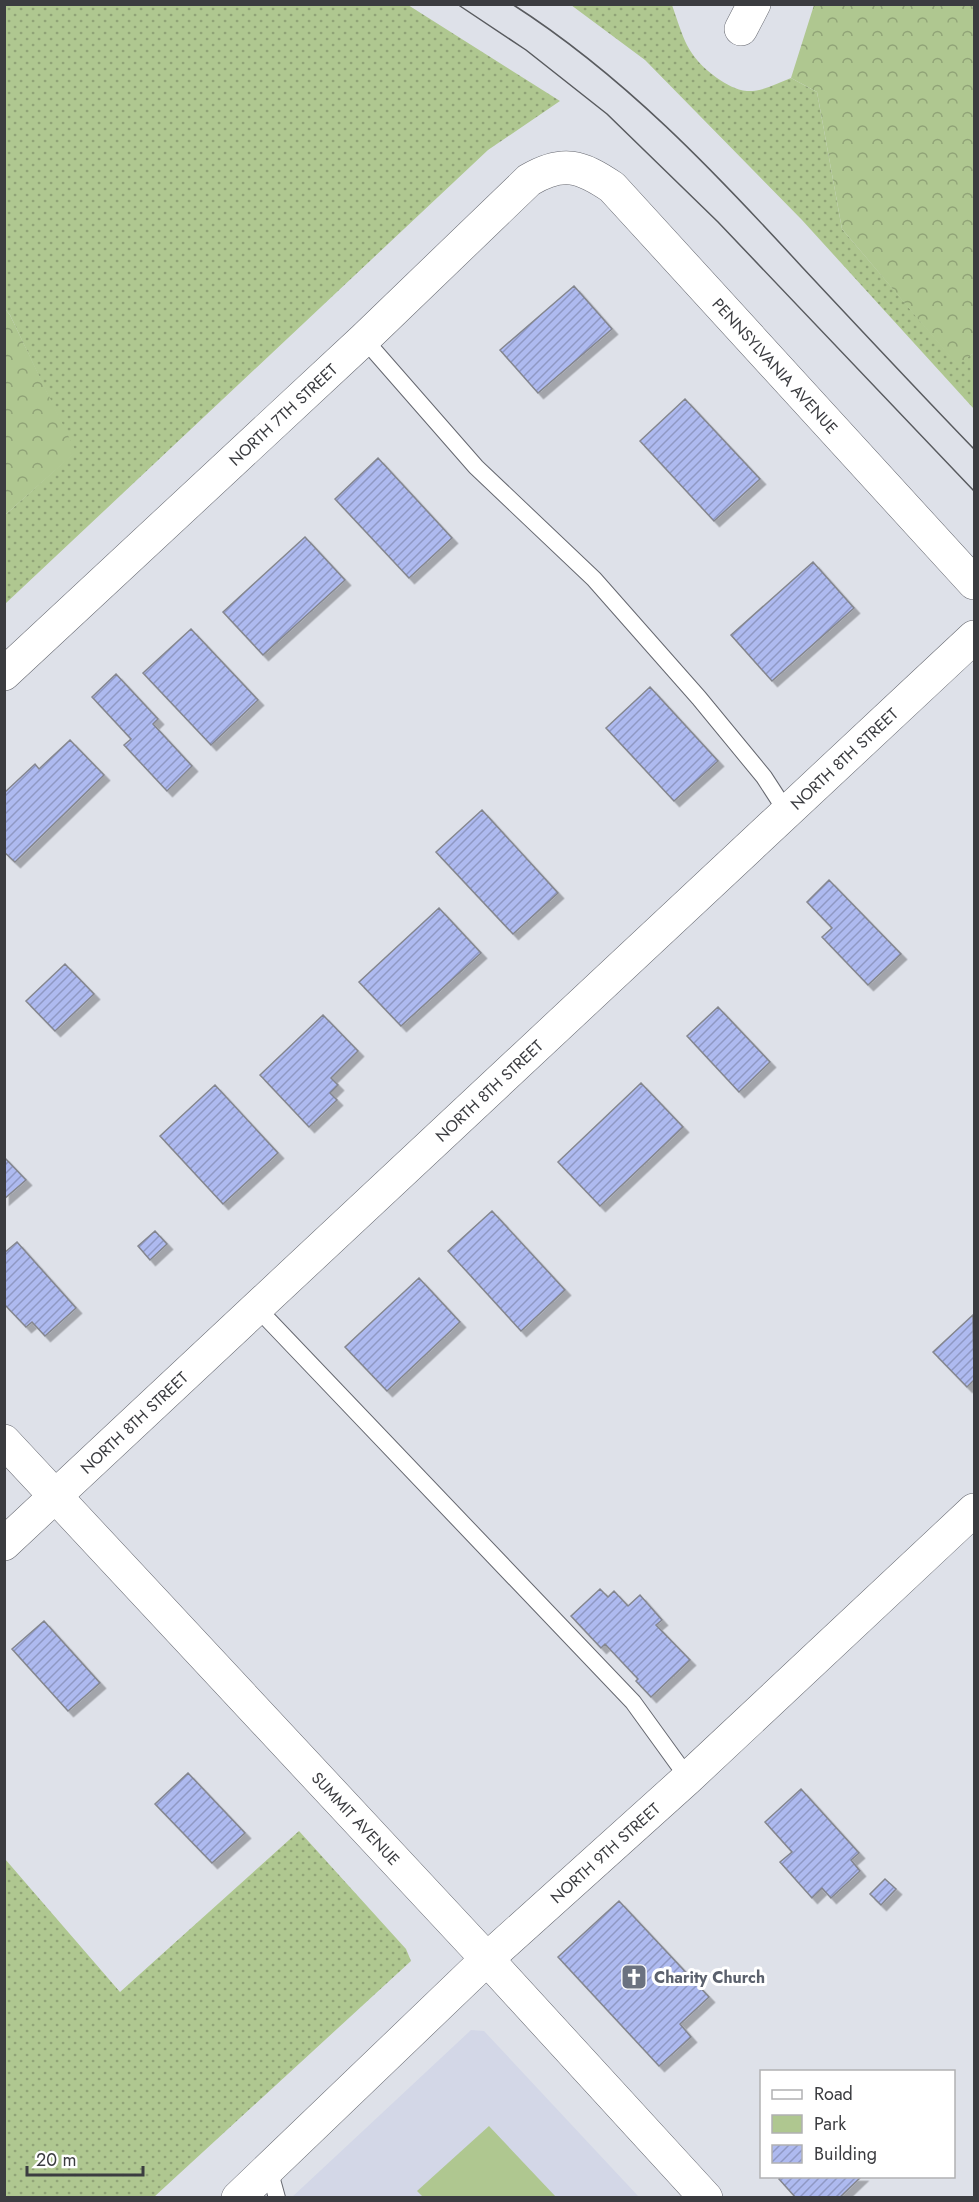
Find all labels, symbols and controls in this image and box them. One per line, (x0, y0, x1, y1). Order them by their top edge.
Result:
street label: PENNSYLVANIA AVENUE (707, 293, 843, 439)
street label: NORTH 7TH STREET (224, 358, 343, 471)
street label: NORTH 8TH STREET (785, 702, 904, 815)
street label: NORTH 8TH STREET (430, 1034, 549, 1147)
street label: NORTH 8TH STREET (75, 1366, 194, 1479)
street label: SUMMIT AVENUE (306, 1767, 405, 1871)
street label: NORTH 9TH STREET (545, 1797, 666, 1909)
church icon: Charity Church (619, 1962, 649, 1992)
place label: Charity Church (654, 1966, 765, 1989)
legend (760, 2070, 955, 2178)
text: Road (814, 2081, 853, 2107)
text: Park (814, 2111, 846, 2137)
scale bar (27, 2139, 142, 2177)
text: Building (814, 2141, 877, 2167)
text: 20 m (36, 2147, 76, 2173)

